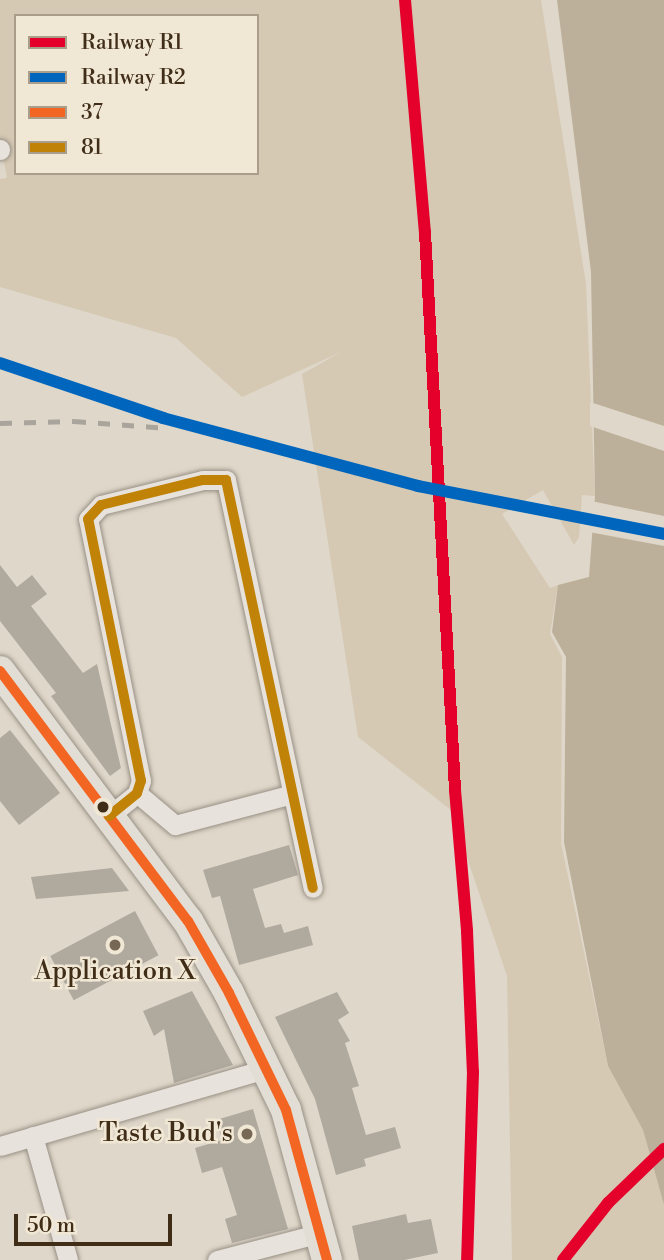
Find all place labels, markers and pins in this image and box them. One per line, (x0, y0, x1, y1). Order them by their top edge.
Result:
unlabelled marker (96, 800, 110, 814)
marker: Application X (107, 937, 123, 953)
place label: Application X (34, 956, 196, 988)
place label: Taste Bud's (99, 1118, 233, 1150)
marker: Taste Bud's (239, 1126, 255, 1142)

